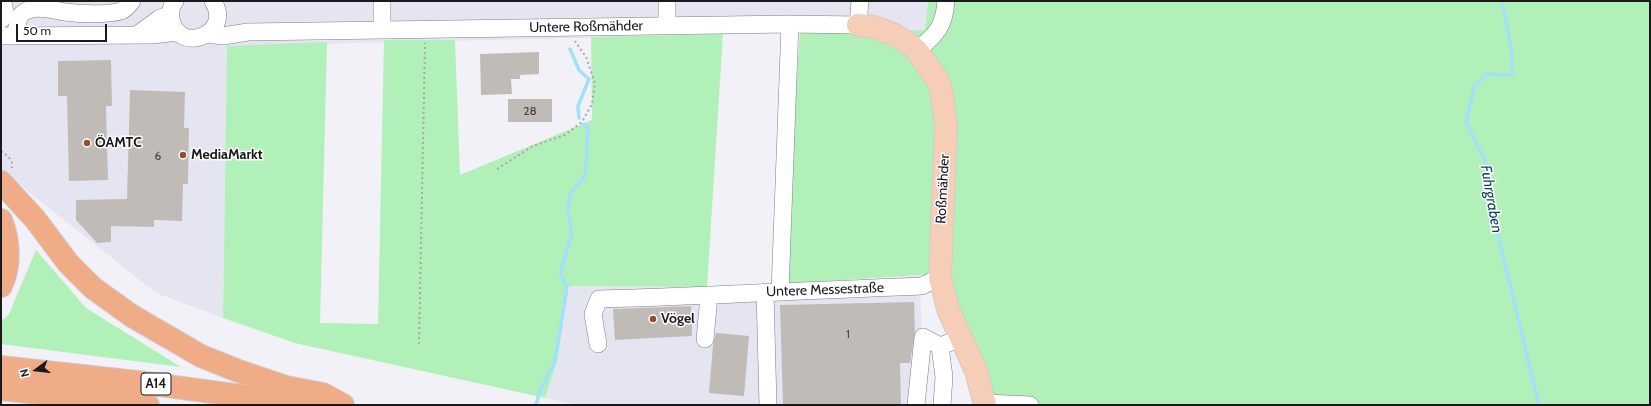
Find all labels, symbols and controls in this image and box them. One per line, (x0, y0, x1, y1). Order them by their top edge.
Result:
scale bar (18, 16, 109, 42)
street label: Untere Roßmähder (529, 18, 643, 36)
text: 50 m (23, 23, 51, 38)
house number: 28 (523, 104, 537, 118)
place label: ÖAMTC (95, 135, 142, 151)
marker: ÖAMTC (82, 138, 92, 148)
place label: MediaMarkt (191, 147, 263, 163)
house number: 6 (155, 149, 161, 163)
marker: MediaMarkt (178, 150, 188, 160)
street label: Roßmähder (933, 154, 953, 224)
water label: Fuhrgraben (1476, 164, 1506, 234)
street label: Untere Messestraße (766, 280, 884, 300)
place label: Vögel (661, 311, 695, 327)
marker: Vögel (648, 314, 658, 324)
house number: 1 (846, 327, 850, 341)
north arrow (16, 350, 56, 390)
text: N (17, 368, 32, 379)
road number: A14 (141, 373, 171, 395)

